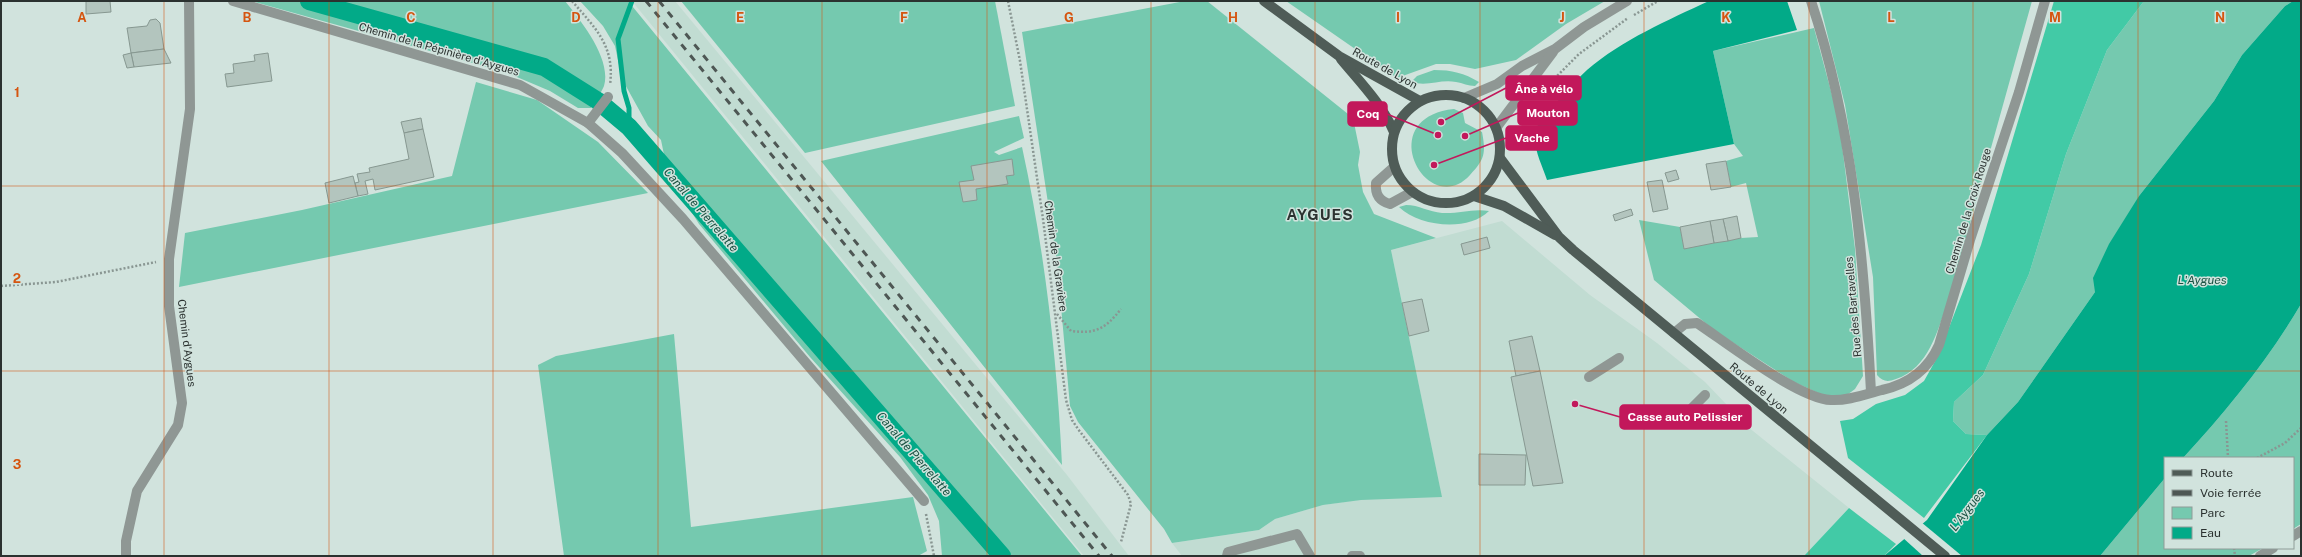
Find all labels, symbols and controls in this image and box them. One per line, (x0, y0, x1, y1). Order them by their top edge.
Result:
text: A (77, 10, 87, 25)
text: B (243, 10, 252, 25)
text: C (406, 10, 416, 25)
text: D (571, 10, 581, 25)
text: E (736, 10, 744, 25)
text: F (900, 10, 908, 25)
text: G (1064, 10, 1074, 25)
text: H (1228, 10, 1238, 25)
text: I (1396, 10, 1400, 25)
text: J (1559, 10, 1565, 25)
text: K (1721, 10, 1731, 25)
text: L (1887, 10, 1895, 25)
text: M (2049, 10, 2061, 25)
text: N (2215, 10, 2225, 25)
street label: Chemin de la Pépinière d'Aygues (357, 20, 521, 78)
street label: Route de Lyon (1350, 45, 1420, 91)
callout: Âne à vélo (1506, 76, 1581, 100)
text: Âne à vélo (1515, 82, 1573, 96)
text: 1 (14, 85, 20, 100)
callout: Mouton (1518, 101, 1577, 125)
callout: Coq (1348, 102, 1387, 126)
text: Mouton (1526, 106, 1570, 120)
text: Coq (1357, 107, 1379, 121)
callout: Vache (1506, 126, 1557, 150)
text: Vache (1514, 131, 1550, 145)
street label: Chemin de la Croix Rouge (1943, 147, 1993, 275)
water label: Canal de Pierrelatte (661, 165, 742, 255)
street label: Chemin de la Gravière (1042, 200, 1070, 312)
district label: AYGUES (1286, 206, 1354, 223)
street label: Rue des Bartavelles (1843, 256, 1863, 358)
text: 2 (13, 271, 21, 286)
water label: L'Aygues (2177, 273, 2227, 287)
street label: Chemin d'Aygues (176, 298, 198, 388)
street label: Route de Lyon (1727, 360, 1791, 416)
callout: Casse auto Pelissier (1620, 405, 1751, 429)
water label: Canal de Pierrelatte (874, 409, 955, 499)
text: Casse auto Pelissier (1628, 410, 1743, 424)
text: 3 (13, 457, 22, 472)
legend (2164, 457, 2294, 549)
text: Route (2200, 466, 2233, 480)
water label: L'Aygues (1947, 486, 1987, 534)
text: Voie ferrée (2200, 486, 2261, 500)
text: Parc (2200, 506, 2225, 520)
text: Eau (2200, 526, 2221, 540)

